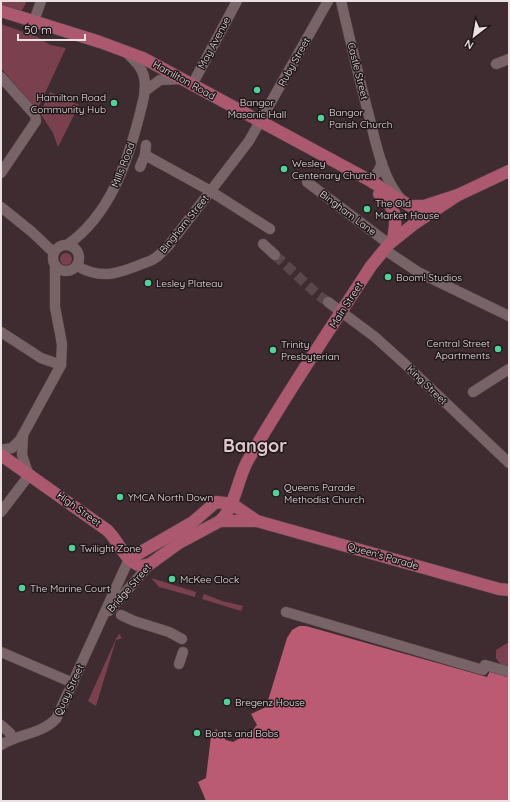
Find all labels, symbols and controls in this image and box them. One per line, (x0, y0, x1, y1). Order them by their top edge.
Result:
street label: May Avenue (195, 15, 233, 71)
scale bar (18, 16, 85, 42)
north arrow (454, 16, 494, 56)
text: 50 m (24, 22, 52, 37)
street label: Ruby Street (275, 35, 313, 89)
text: N (462, 36, 476, 53)
street label: Castle Street (345, 41, 372, 102)
street label: Hamilton Road (150, 57, 218, 103)
marker: Bangor Masonic Hall (252, 85, 262, 95)
place label: Hamilton Road Community Hub (31, 91, 106, 116)
place label: Bangor Masonic Hall (228, 96, 286, 121)
marker: Hamilton Road Community Hub (109, 98, 119, 108)
place label: Bangor Parish Church (329, 106, 392, 131)
marker: Bangor Parish Church (316, 113, 326, 123)
street label: Mills Road (108, 141, 138, 189)
place label: Wesley Centenary Church (292, 157, 375, 182)
marker: Wesley Centenary Church (279, 164, 289, 174)
street label: Bingham Lane (317, 188, 379, 239)
street label: Bingham Street (156, 192, 212, 256)
place label: The Old Market House (375, 197, 440, 222)
marker: The Old Market House (362, 204, 372, 214)
place label: Boom! Studios (396, 271, 462, 284)
marker: Boom! Studios (383, 272, 393, 282)
place label: Lesley Plateau (156, 277, 223, 290)
marker: Lesley Plateau (143, 278, 153, 288)
street label: Main Street (326, 279, 366, 330)
place label: Central Street Apartments (427, 337, 491, 362)
place label: Trinity Presbyterian (281, 338, 340, 363)
marker: Central Street Apartments (493, 344, 503, 354)
marker: Trinity Presbyterian (268, 345, 278, 355)
street label: King Street (404, 363, 450, 408)
district label: Bangor (223, 434, 287, 457)
place label: Queens Parade Methodist Church (284, 481, 364, 506)
marker: Queens Parade Methodist Church (271, 488, 281, 498)
street label: High Street (54, 489, 104, 530)
place label: YMCA North Down (128, 491, 213, 504)
marker: YMCA North Down (115, 492, 125, 502)
street label: Queen's Parade (346, 540, 420, 572)
place label: Twilight Zone (80, 542, 141, 555)
marker: Twilight Zone (67, 543, 77, 553)
street label: Bridge Street (104, 561, 154, 615)
place label: McKee Clock (180, 573, 239, 586)
marker: McKee Clock (167, 574, 177, 584)
place label: The Marine Court (30, 582, 111, 595)
marker: The Marine Court (17, 583, 27, 593)
street label: Quay Street (51, 662, 87, 718)
place label: Bregenz House (235, 696, 305, 709)
marker: Bregenz House (222, 697, 232, 707)
place label: Boats and Bobs (205, 727, 279, 740)
marker: Boats and Bobs (192, 728, 202, 738)

